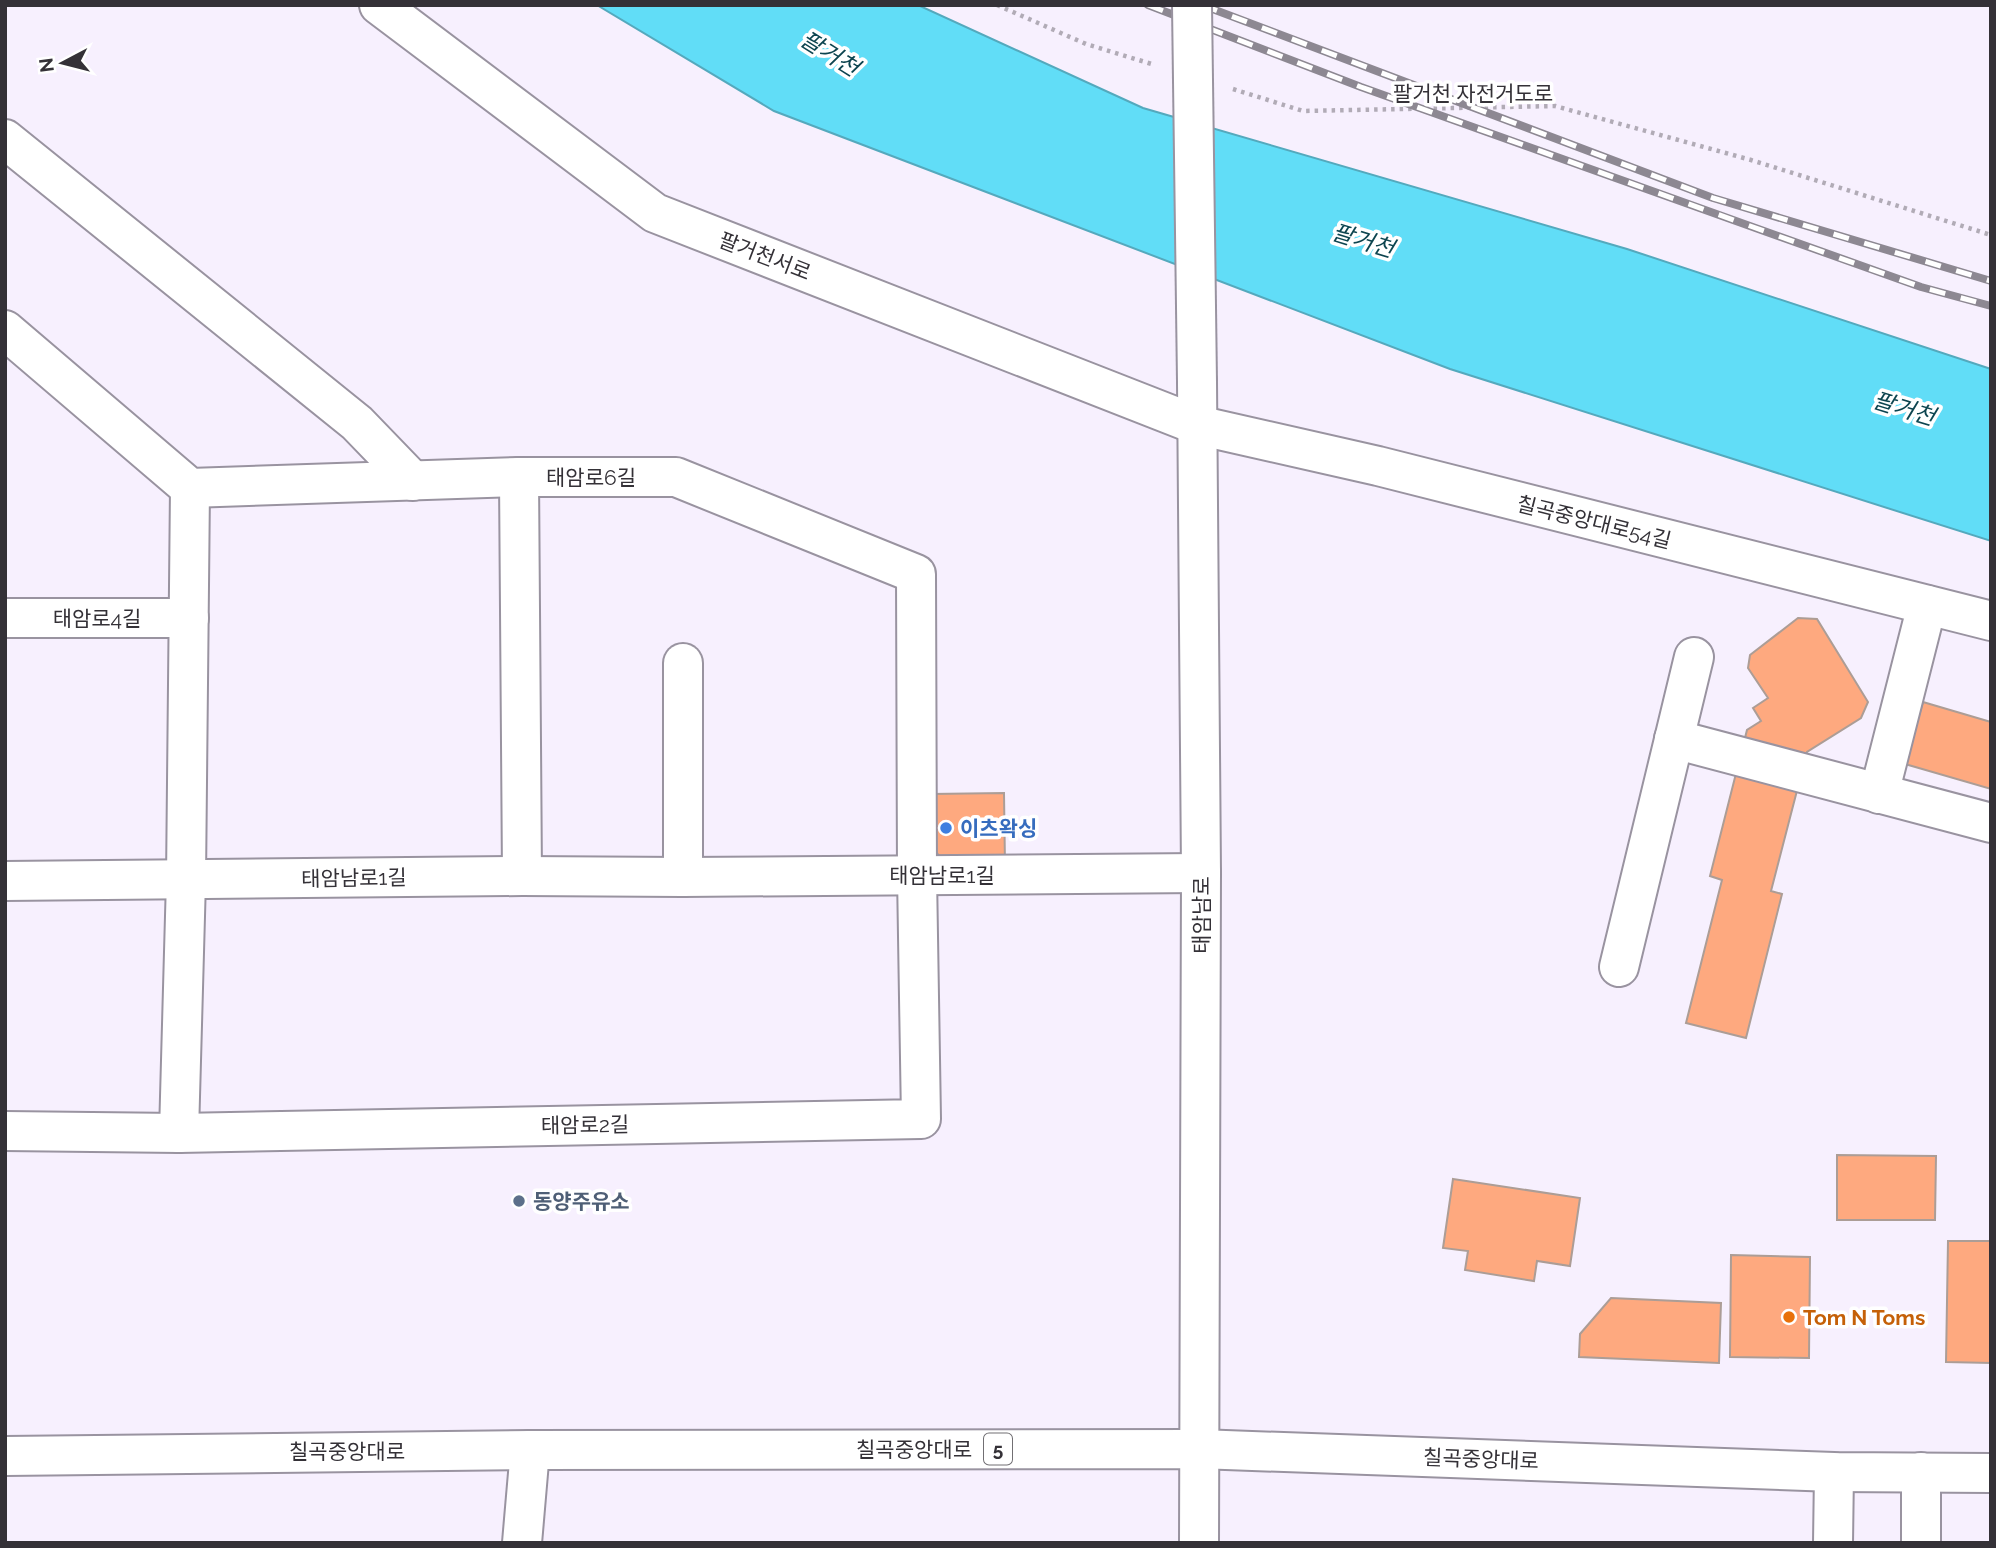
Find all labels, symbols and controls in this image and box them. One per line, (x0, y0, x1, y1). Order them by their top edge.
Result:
water label: 팔거천 (796, 25, 866, 83)
north arrow (28, 28, 98, 98)
text: N (34, 57, 58, 74)
street label: 팔거천 자전거도로 (1393, 81, 1553, 106)
water label: 팔거천 (1329, 218, 1400, 263)
street label: 팔거천서로 (715, 227, 815, 285)
water label: 팔거천 (1870, 386, 1941, 431)
street label: 태암로6길 (546, 465, 636, 490)
street label: 칠곡중앙대로54길 (1514, 491, 1674, 553)
street label: 태암로4길 (53, 606, 141, 631)
place label: 이츠왁싱 (960, 816, 1037, 841)
marker: 이츠왁싱 (938, 820, 954, 836)
street label: 태암남로1길 (889, 863, 995, 888)
street label: 태암남로1길 (301, 865, 407, 891)
street label: 태암남로 (1189, 876, 1214, 954)
street label: 태암로2길 (541, 1112, 629, 1138)
place label: 동양주유소 (533, 1189, 630, 1214)
marker: 동양주유소 (511, 1193, 527, 1209)
place label: Tom N Toms (1803, 1305, 1925, 1330)
marker: Tom N Toms (1781, 1309, 1797, 1325)
road number: 5 (984, 1434, 1012, 1464)
street label: 칠곡중앙대로 (856, 1437, 972, 1462)
street label: 칠곡중앙대로 (289, 1439, 405, 1464)
street label: 칠곡중앙대로 (1423, 1444, 1539, 1474)

